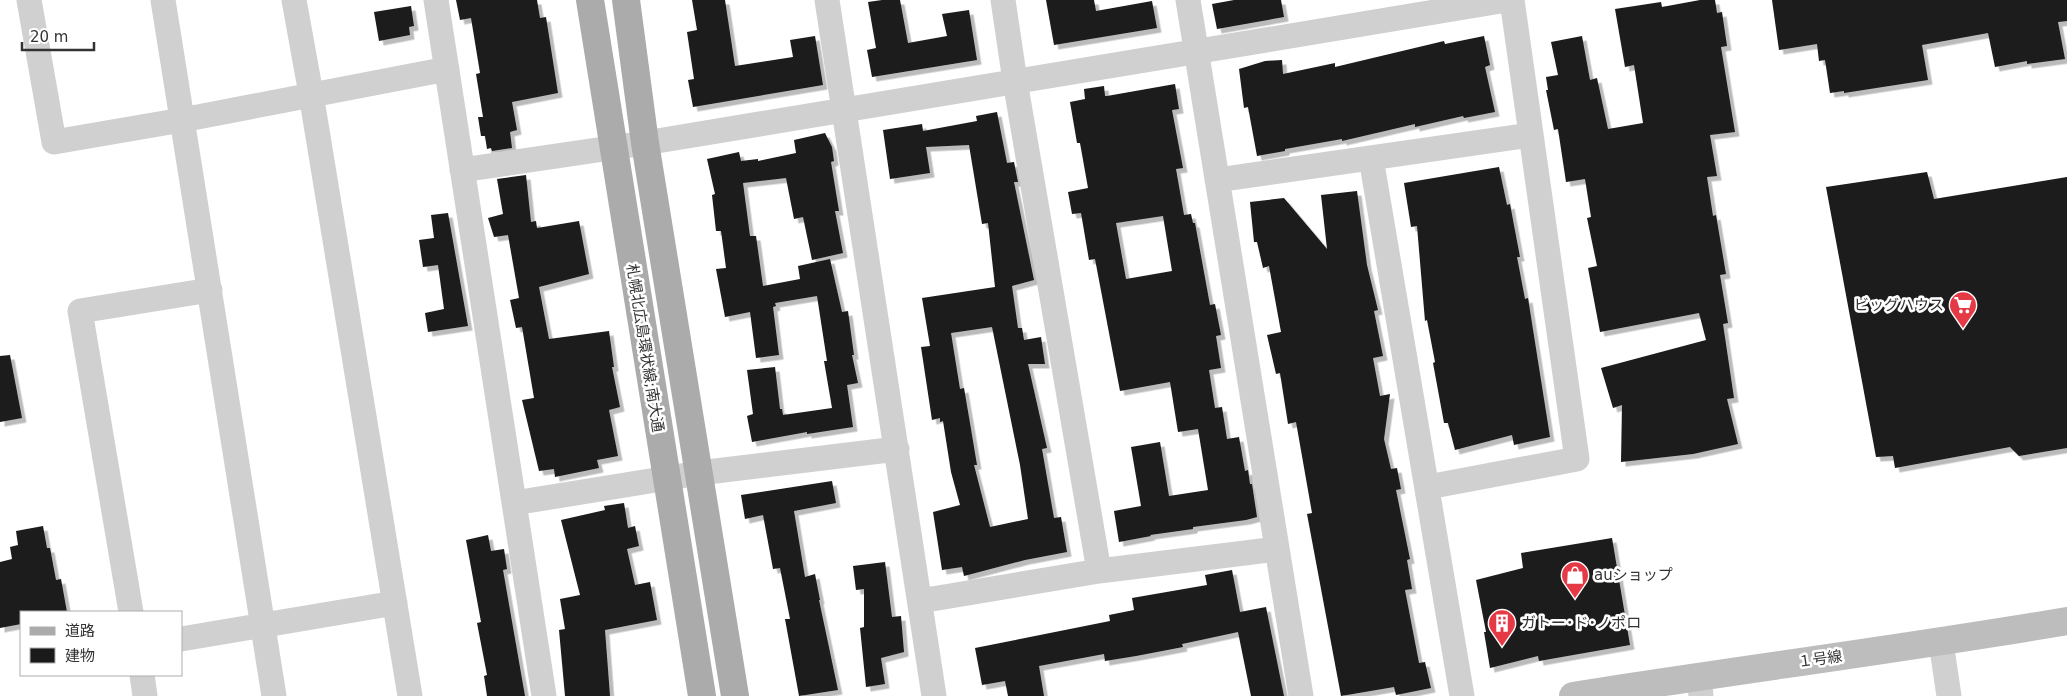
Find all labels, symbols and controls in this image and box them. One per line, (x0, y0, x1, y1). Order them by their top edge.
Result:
scale bar (22, 20, 95, 52)
text: 20 m (30, 28, 68, 46)
street label: 札幌北広島環状線;南大通 (623, 263, 667, 433)
supermarket icon: ビッグハウス (1948, 290, 1978, 329)
place label: ビッグハウス (1854, 296, 1944, 314)
shop icon: auショップ (1560, 560, 1590, 599)
place label: auショップ (1594, 566, 1673, 584)
building icon: ガトー･ド･ノポロ (1487, 608, 1517, 647)
legend (20, 611, 182, 676)
place label: ガトー･ド･ノポロ (1521, 614, 1641, 632)
text: 道路 (65, 622, 95, 640)
text: 建物 (65, 647, 95, 665)
street label: １号線 (1796, 647, 1844, 671)

